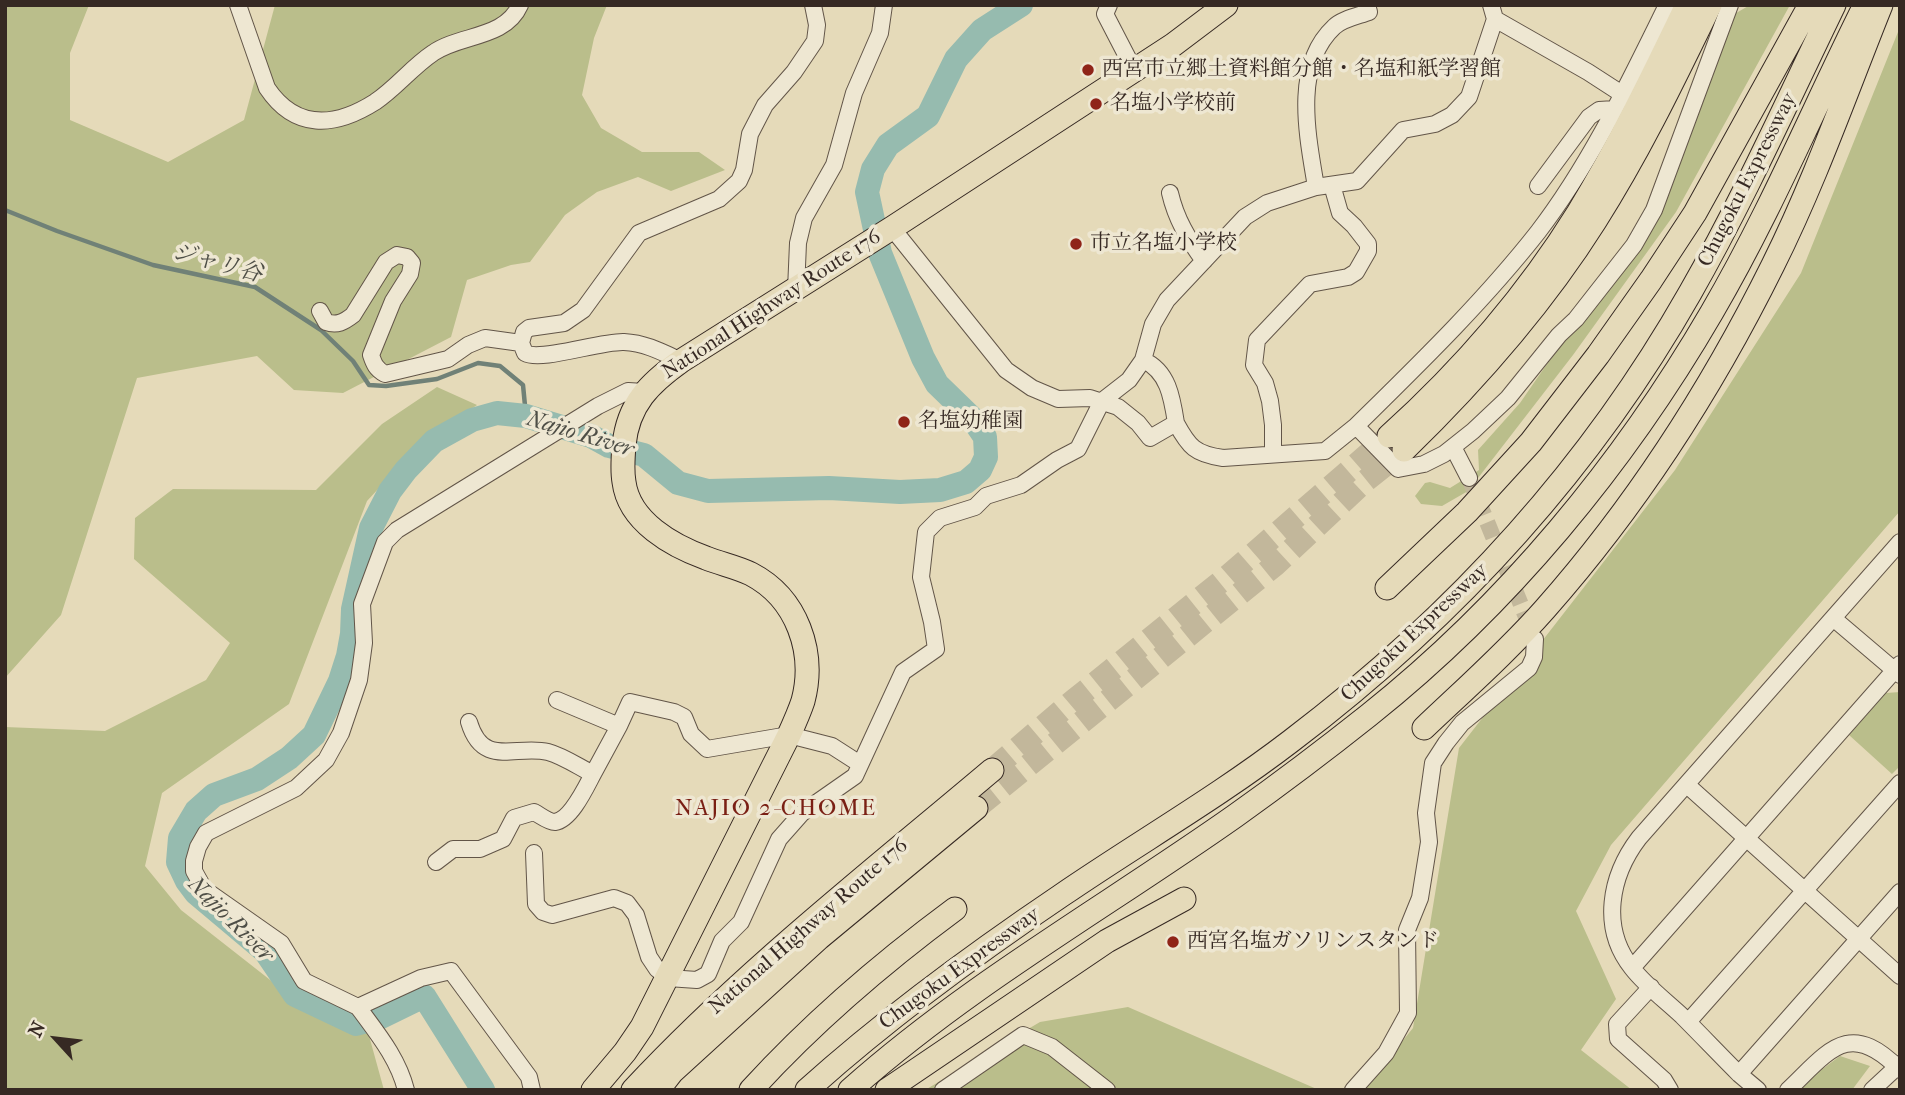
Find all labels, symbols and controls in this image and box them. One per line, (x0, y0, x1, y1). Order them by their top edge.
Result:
place label: 西宮市立郷土資料館分館・名塩和紙学習館 (1102, 57, 1501, 83)
marker: 西宮市立郷土資料館分館・名塩和紙学習館 (1080, 62, 1096, 78)
street label: Chugoku Expressway (1693, 89, 1803, 271)
place label: 名塩小学校前 (1110, 91, 1236, 117)
marker: 名塩小学校前 (1088, 96, 1104, 112)
street label: National Highway Route 176 (658, 225, 886, 385)
place label: 市立名塩小学校 (1090, 231, 1237, 257)
marker: 市立名塩小学校 (1068, 236, 1084, 252)
water label: ジャリ谷 (169, 239, 265, 289)
water label: Najio River (523, 406, 637, 464)
place label: 名塩幼稚園 (918, 409, 1023, 435)
marker: 名塩幼稚園 (896, 414, 912, 430)
street label: Chugoku Expressway (1336, 558, 1494, 708)
district label: NAJIO 2-CHOME (677, 795, 875, 823)
street label: National Highway Route 176 (704, 834, 914, 1020)
water label: Najio River (181, 871, 279, 969)
street label: Chugoku Expressway (875, 902, 1045, 1036)
place label: 西宮名塩ガソリンスタンド (1187, 929, 1439, 955)
marker: 西宮名塩ガソリンスタンド (1165, 934, 1181, 950)
north arrow (21, 1004, 91, 1074)
text: N (24, 1018, 50, 1041)

